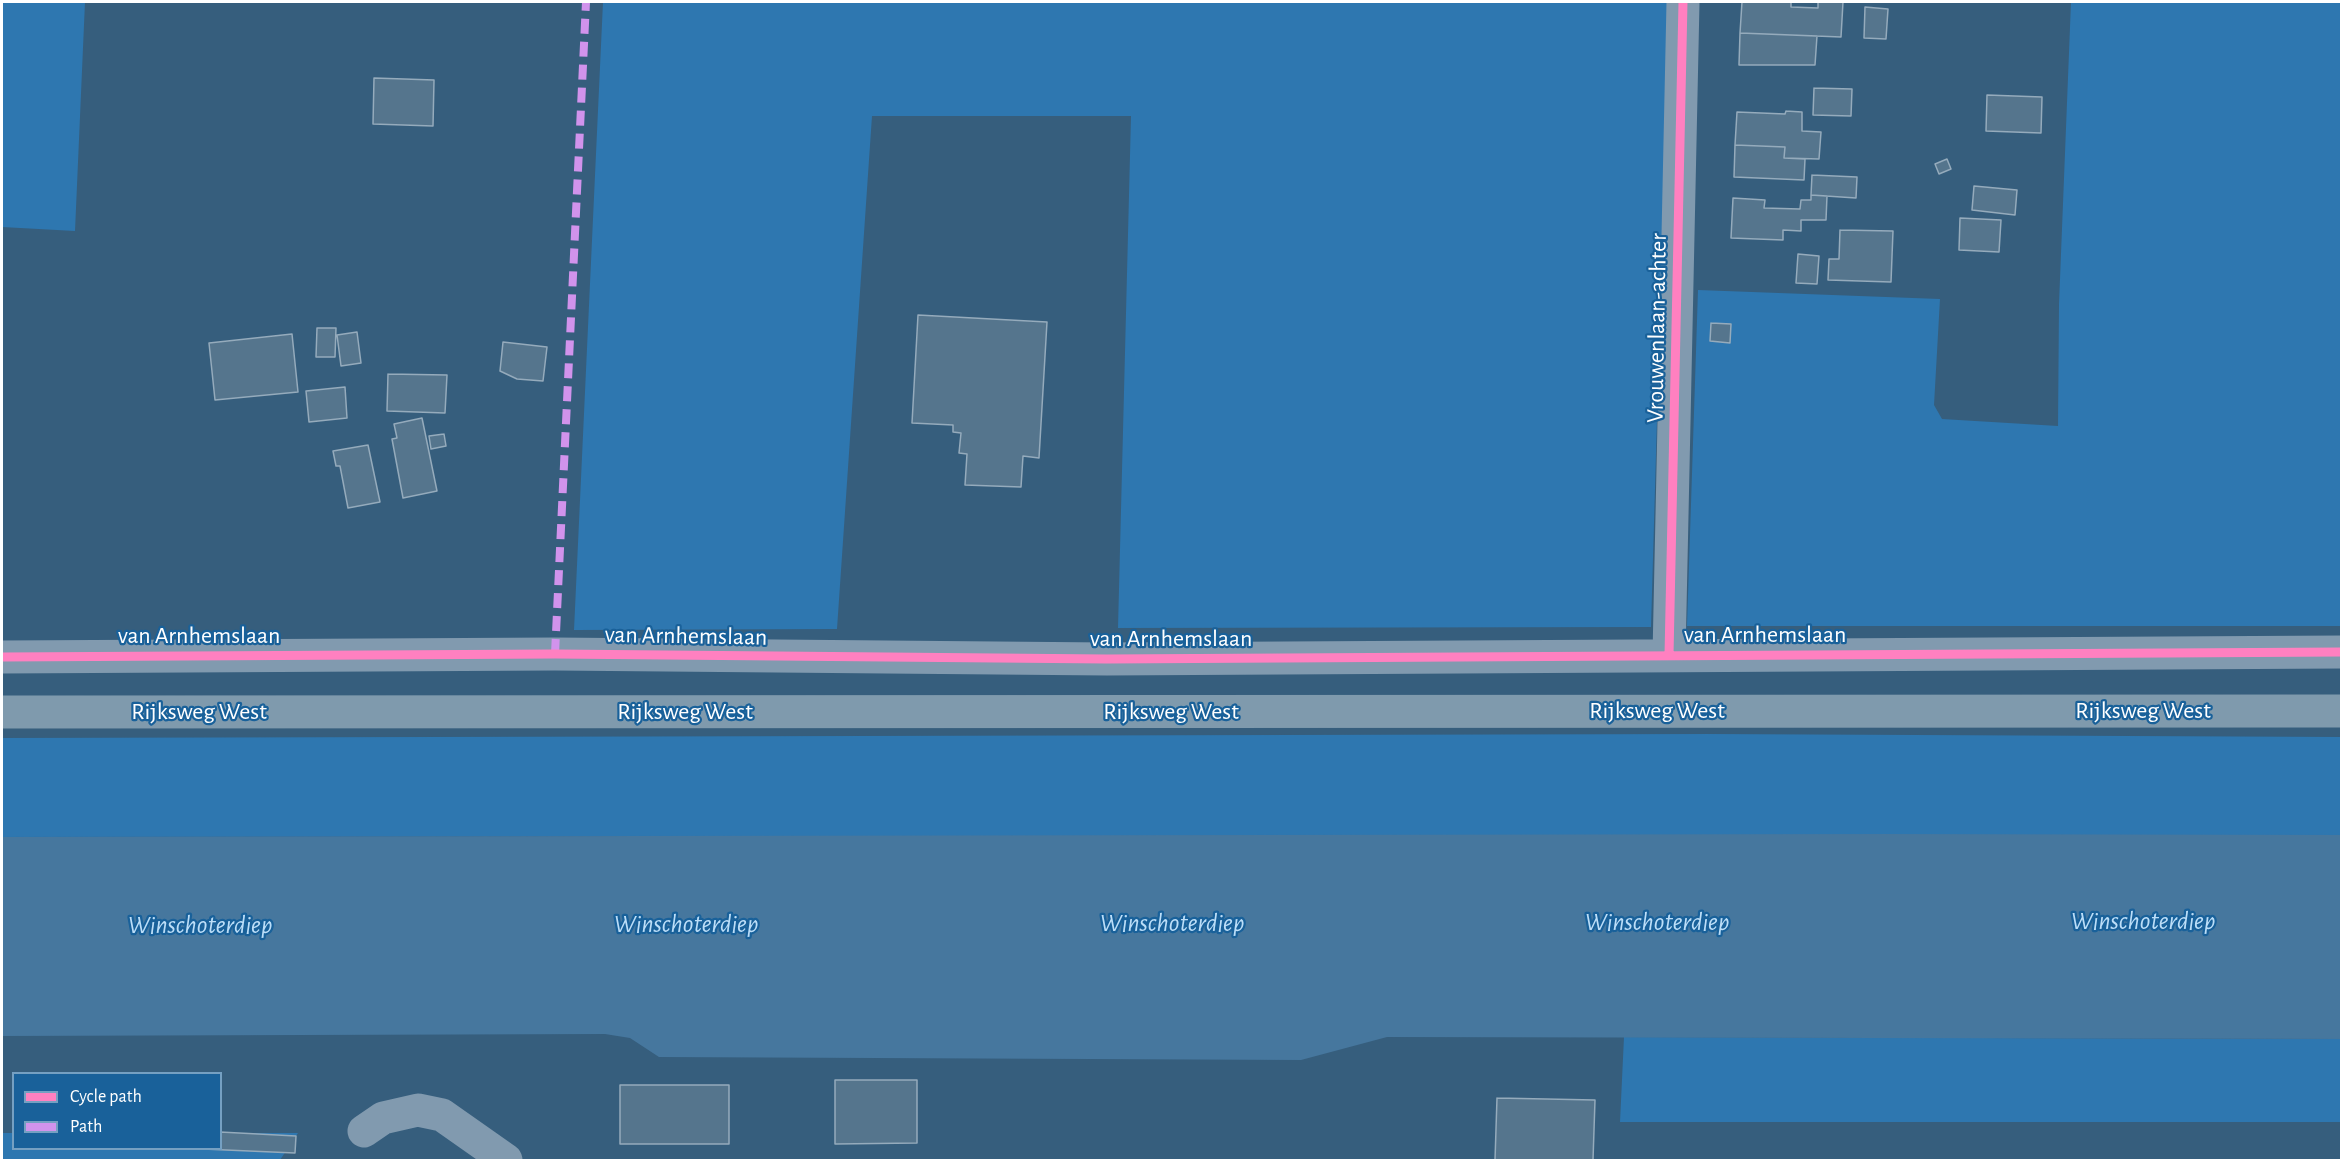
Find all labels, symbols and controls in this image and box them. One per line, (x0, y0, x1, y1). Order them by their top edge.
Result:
street label: Vrouwenlaan-achter (1641, 233, 1673, 423)
street label: van Arnhemslaan (604, 620, 768, 652)
street label: van Arnhemslaan (1684, 621, 1846, 649)
street label: van Arnhemslaan (118, 622, 280, 650)
street label: van Arnhemslaan (1090, 625, 1252, 653)
street label: Rijksweg West (1589, 697, 1725, 725)
street label: Rijksweg West (2075, 697, 2211, 725)
street label: Rijksweg West (131, 698, 267, 726)
street label: Rijksweg West (617, 698, 753, 726)
street label: Rijksweg West (1103, 698, 1239, 726)
water label: Winschoterdiep (2071, 905, 2215, 937)
water label: Winschoterdiep (1585, 906, 1729, 938)
water label: Winschoterdiep (1100, 907, 1244, 939)
water label: Winschoterdiep (614, 908, 758, 940)
water label: Winschoterdiep (128, 909, 272, 941)
legend (12, 1072, 222, 1150)
text: Cycle path (70, 1088, 142, 1106)
text: Path (70, 1118, 102, 1136)

